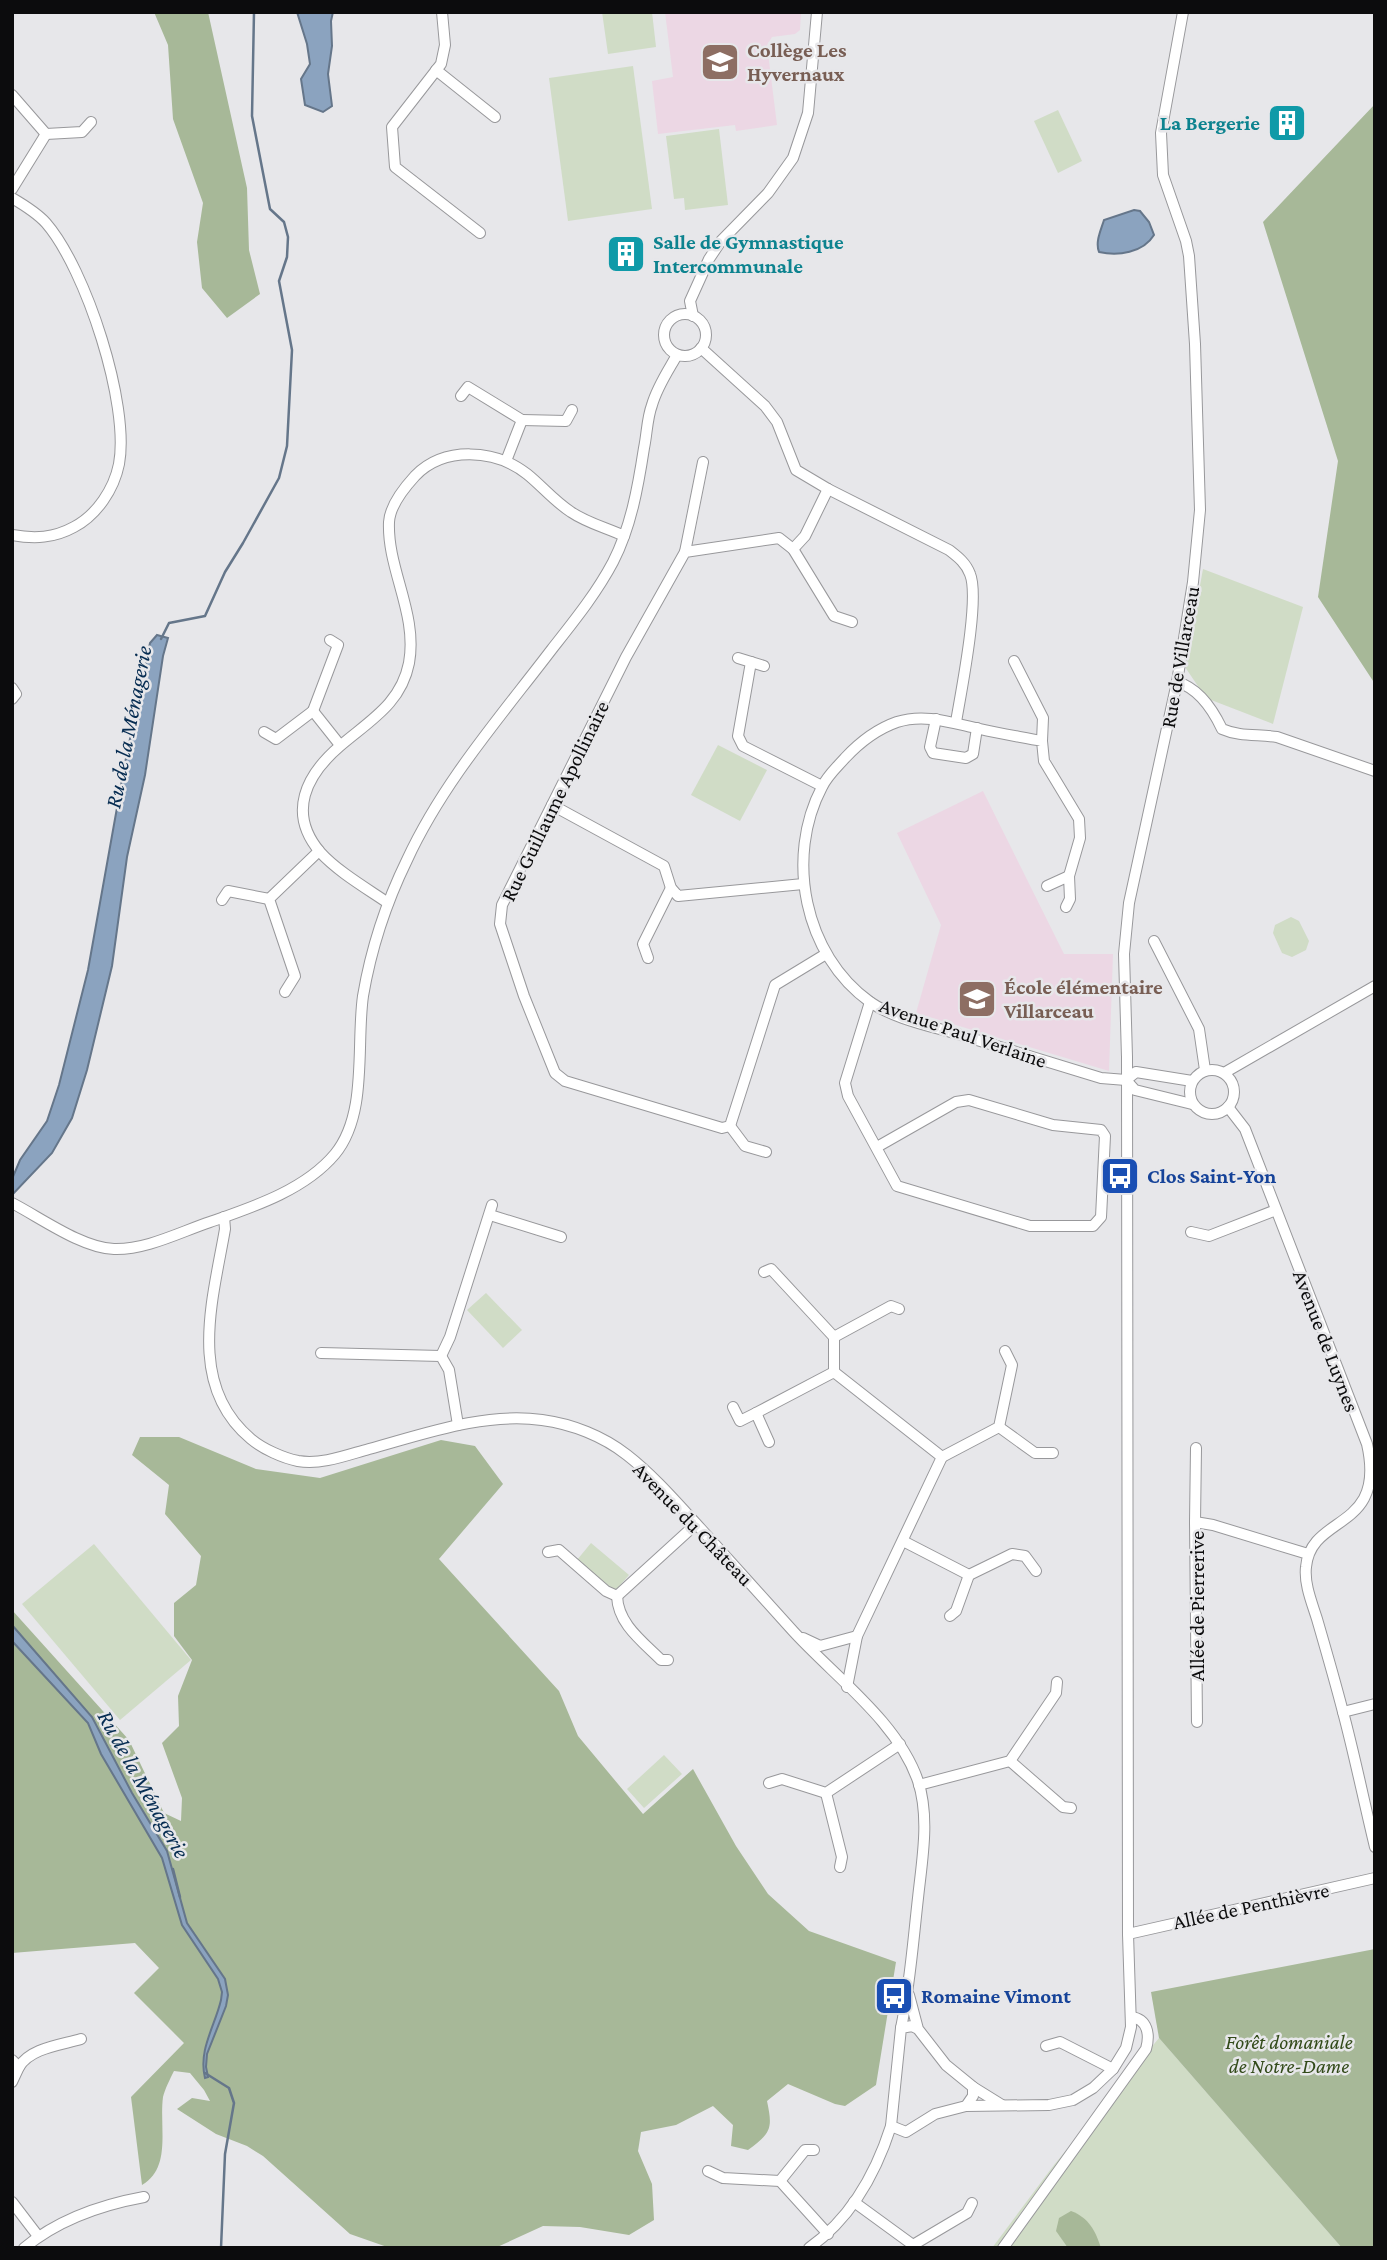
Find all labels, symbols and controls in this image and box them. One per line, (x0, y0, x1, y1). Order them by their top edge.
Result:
place label: Collège Les Hyvernaux (747, 38, 847, 86)
school or university icon: Collège Les Hyvernaux (699, 41, 741, 83)
building icon: La Bergerie (1266, 102, 1308, 144)
place label: La Bergerie (1160, 111, 1260, 135)
place label: Salle de Gymnastique Intercommunale (653, 230, 844, 278)
building icon: Salle de Gymnastique Intercommunale (605, 233, 647, 275)
street label: Rue de Villarceau (1156, 584, 1204, 730)
water label: Ru de la Ménagerie (100, 643, 157, 810)
street label: Rue Guillaume Apollinaire (496, 697, 614, 905)
place label: École élémentaire Villarceau (1003, 975, 1163, 1023)
school or university icon: École élémentaire Villarceau (956, 978, 998, 1020)
street label: Avenue Paul Verlaine (876, 993, 1050, 1073)
bus stop icon: Clos Saint-Yon (1099, 1155, 1141, 1197)
place label: Clos Saint-Yon (1147, 1164, 1276, 1188)
street label: Avenue de Luynes (1288, 1267, 1364, 1415)
street label: Avenue du Château (628, 1457, 758, 1591)
street label: Allée de Pierrerive (1185, 1531, 1209, 1681)
water label: Ru de la Ménagerie (93, 1706, 195, 1863)
street label: Allée de Penthièvre (1171, 1878, 1331, 1934)
bus stop icon: Romaine Vimont (873, 1975, 915, 2017)
place label: Romaine Vimont (921, 1984, 1071, 2008)
park label: Forêt domaniale de Notre-Dame (1225, 2030, 1353, 2078)

